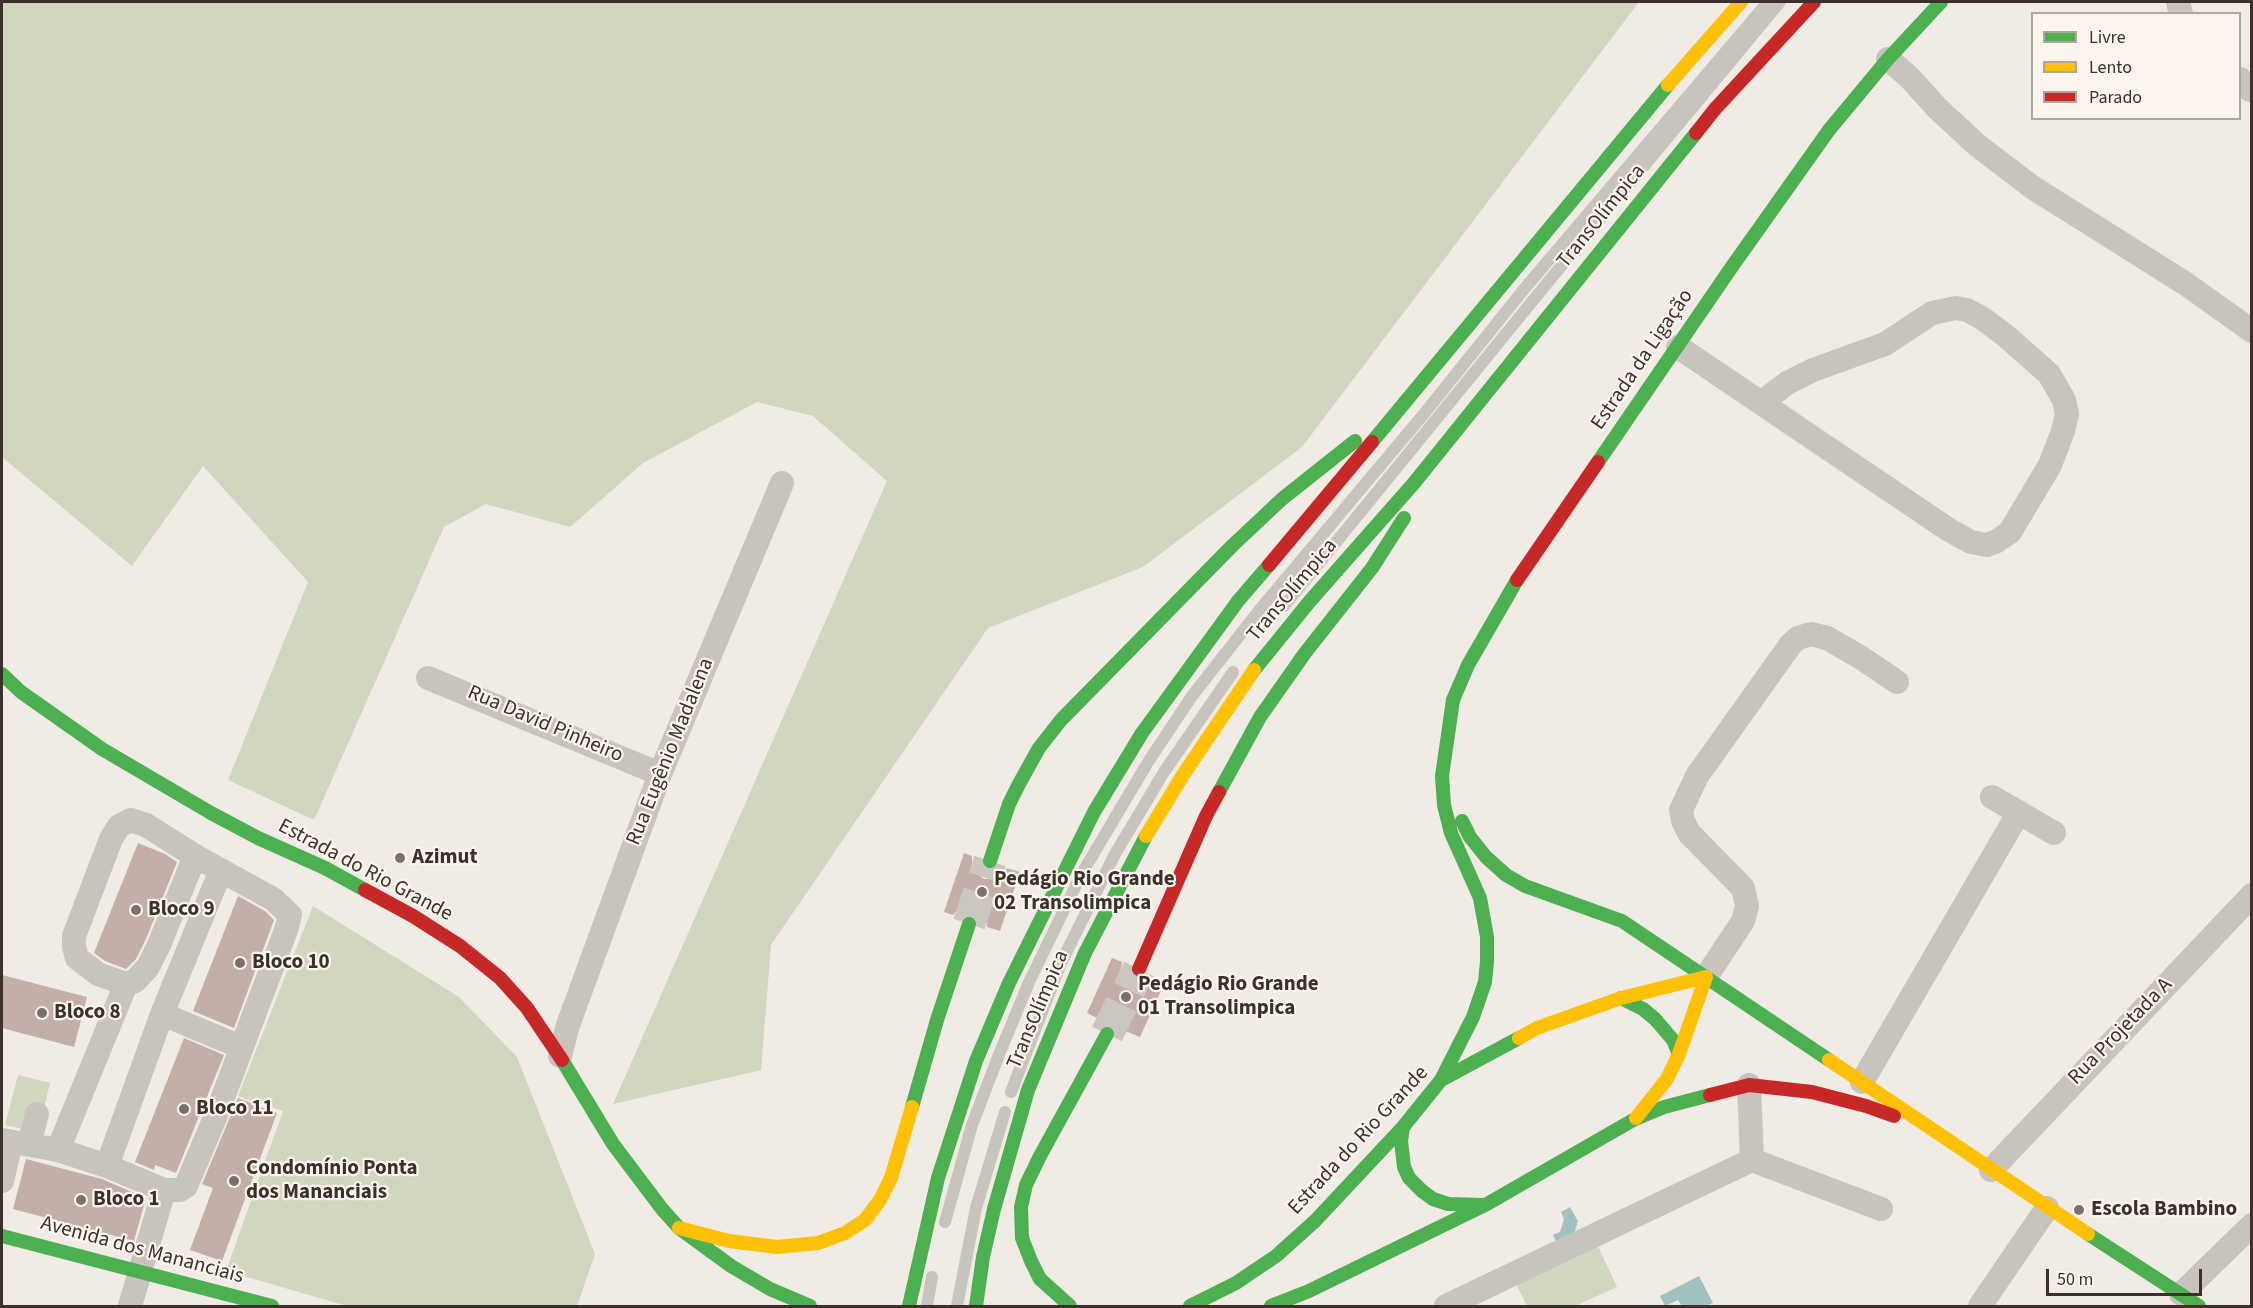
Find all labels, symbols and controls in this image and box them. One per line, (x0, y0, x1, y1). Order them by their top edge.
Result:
legend (2031, 12, 2241, 120)
text: Livre (2089, 25, 2126, 50)
text: Lento (2089, 55, 2132, 80)
text: Parado (2089, 85, 2142, 110)
street label: TransOlímpica (1552, 160, 1652, 274)
street label: Estrada da Ligação (1587, 285, 1699, 435)
street label: TransOlímpica (1243, 534, 1343, 648)
street label: Rua Eugênio Madalena (622, 655, 720, 849)
street label: Rua David Pinheiro (463, 681, 627, 769)
street label: Estrada do Rio Grande (273, 814, 457, 928)
place label: Azimut (412, 845, 477, 871)
marker: Azimut (393, 851, 407, 865)
place label: Pedágio Rio Grande 02 Transolimpica (994, 867, 1175, 917)
marker: Pedágio Rio Grande 02 Transolimpica (975, 885, 989, 899)
place label: Bloco 9 (148, 897, 215, 923)
marker: Bloco 9 (129, 903, 143, 917)
street label: TransOlímpica (1003, 947, 1075, 1073)
place label: Bloco 10 (252, 950, 330, 976)
marker: Bloco 10 (233, 956, 247, 970)
place label: Pedágio Rio Grande 01 Transolimpica (1138, 972, 1319, 1022)
street label: Rua Projetada A (2064, 973, 2178, 1091)
marker: Pedágio Rio Grande 01 Transolimpica (1119, 990, 1133, 1004)
place label: Bloco 8 (54, 1000, 121, 1026)
marker: Bloco 8 (35, 1006, 49, 1020)
street label: Estrada do Rio Grande (1284, 1061, 1434, 1221)
place label: Bloco 11 (196, 1096, 274, 1122)
marker: Bloco 11 (177, 1102, 191, 1116)
place label: Condomínio Ponta dos Mananciais (246, 1156, 417, 1206)
marker: Condomínio Ponta dos Mananciais (227, 1174, 241, 1188)
place label: Bloco 1 (93, 1187, 160, 1213)
marker: Bloco 1 (74, 1193, 88, 1207)
place label: Escola Bambino (2091, 1197, 2237, 1223)
marker: Escola Bambino (2072, 1203, 2086, 1217)
street label: Avenida dos Mananciais (38, 1212, 246, 1290)
scale bar (2049, 1257, 2205, 1295)
text: 50 m (2057, 1267, 2093, 1292)

